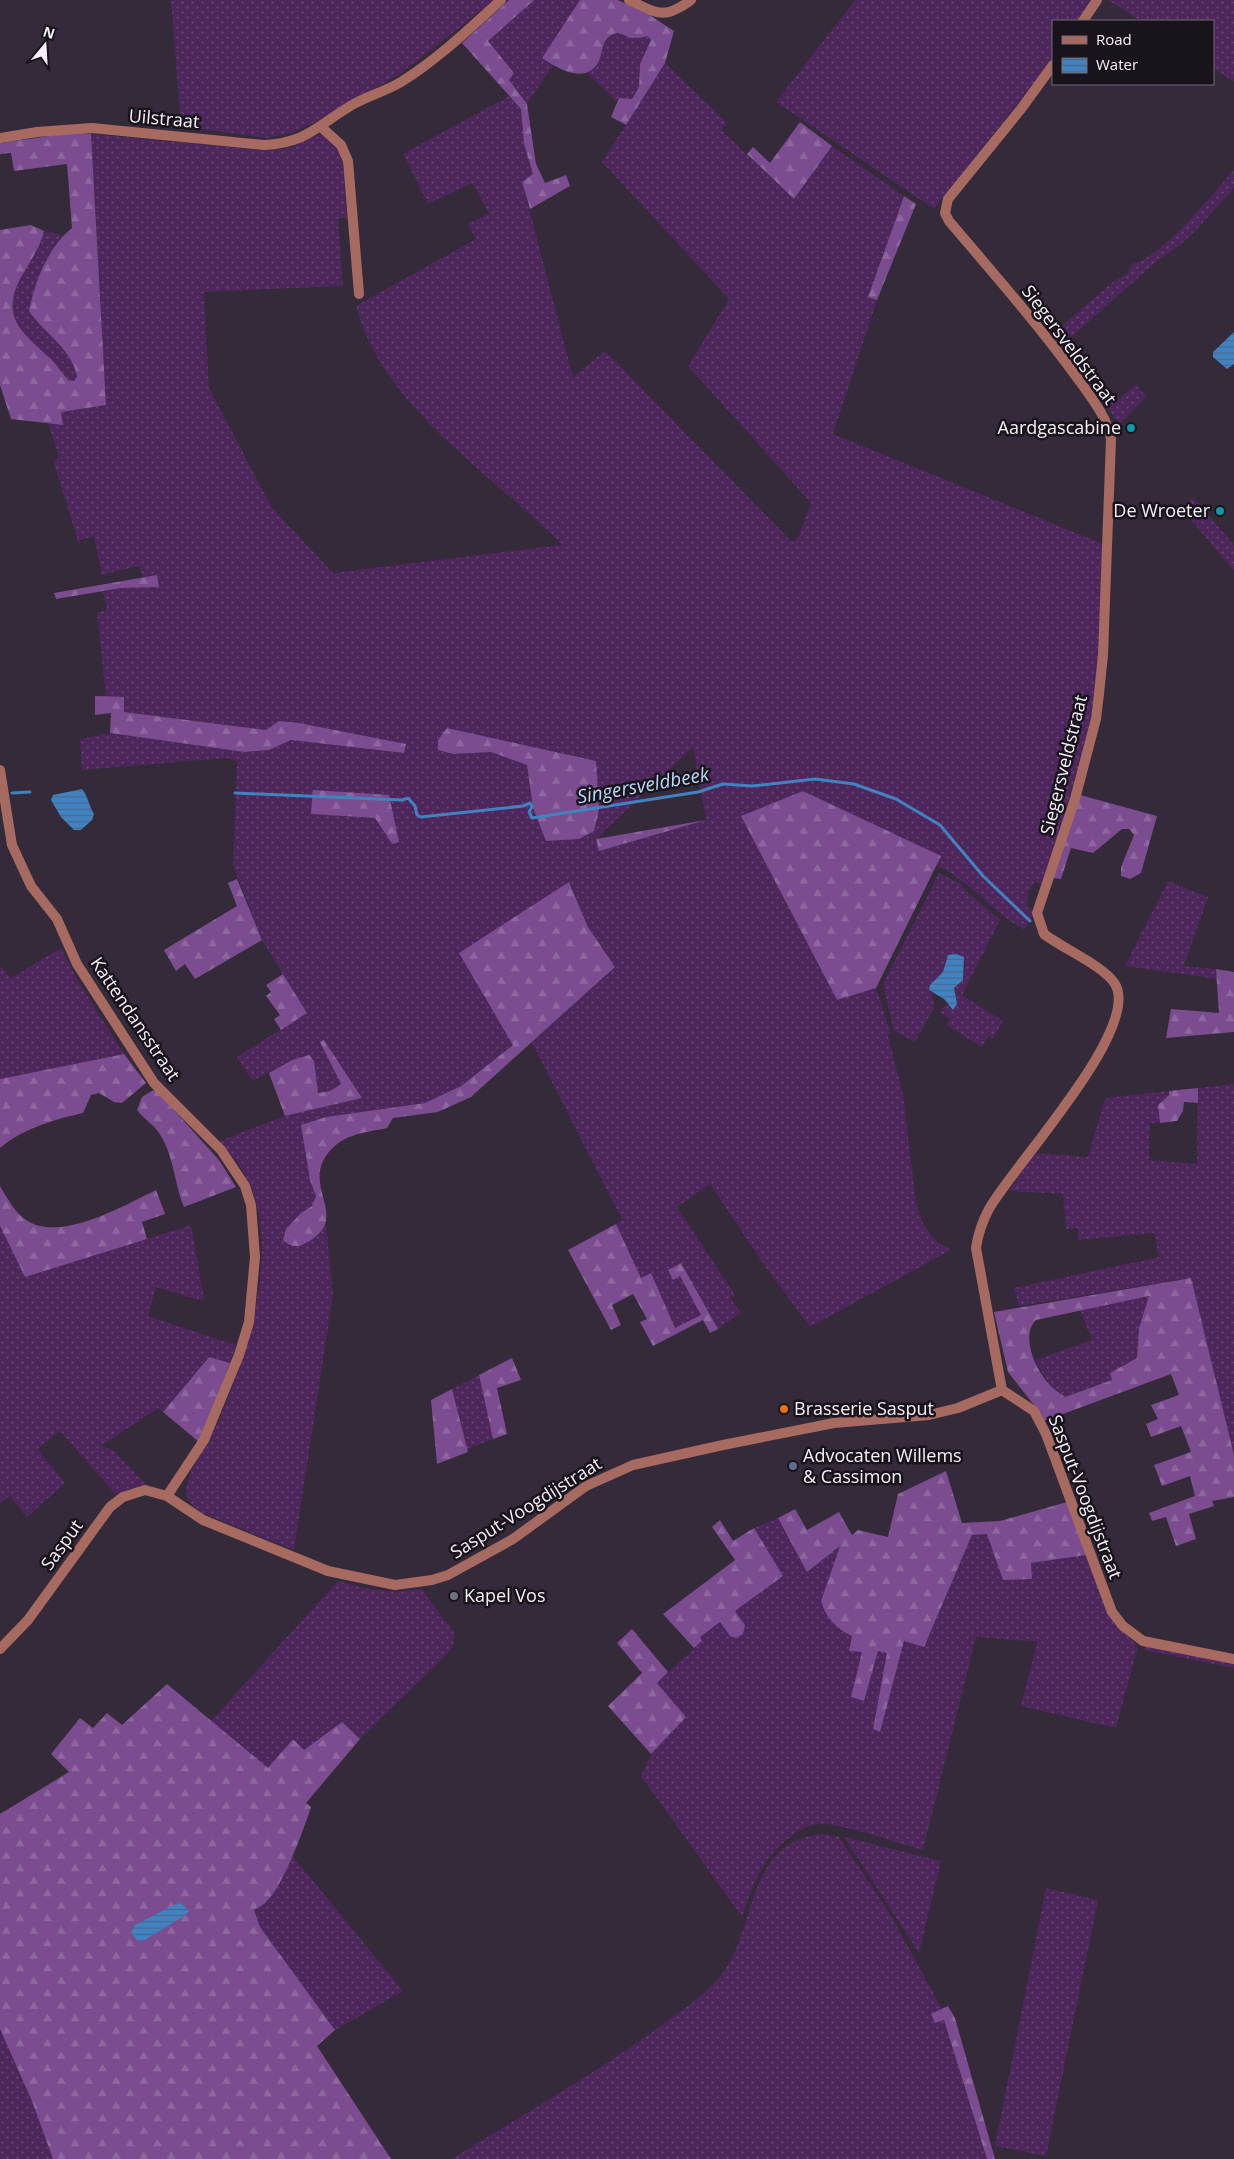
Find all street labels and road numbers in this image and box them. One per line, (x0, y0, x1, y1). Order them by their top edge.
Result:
street label: Uilstraat (128, 103, 200, 133)
street label: Siegersveldstraat (1017, 280, 1123, 409)
street label: Siegersveldstraat (1034, 692, 1092, 837)
street label: Kattendansstraat (86, 952, 186, 1085)
street label: Sasput-Voogdijstraat (1044, 1411, 1128, 1582)
street label: Sasput-Voogdijstraat (445, 1451, 606, 1563)
street label: Sasput (35, 1514, 88, 1574)

